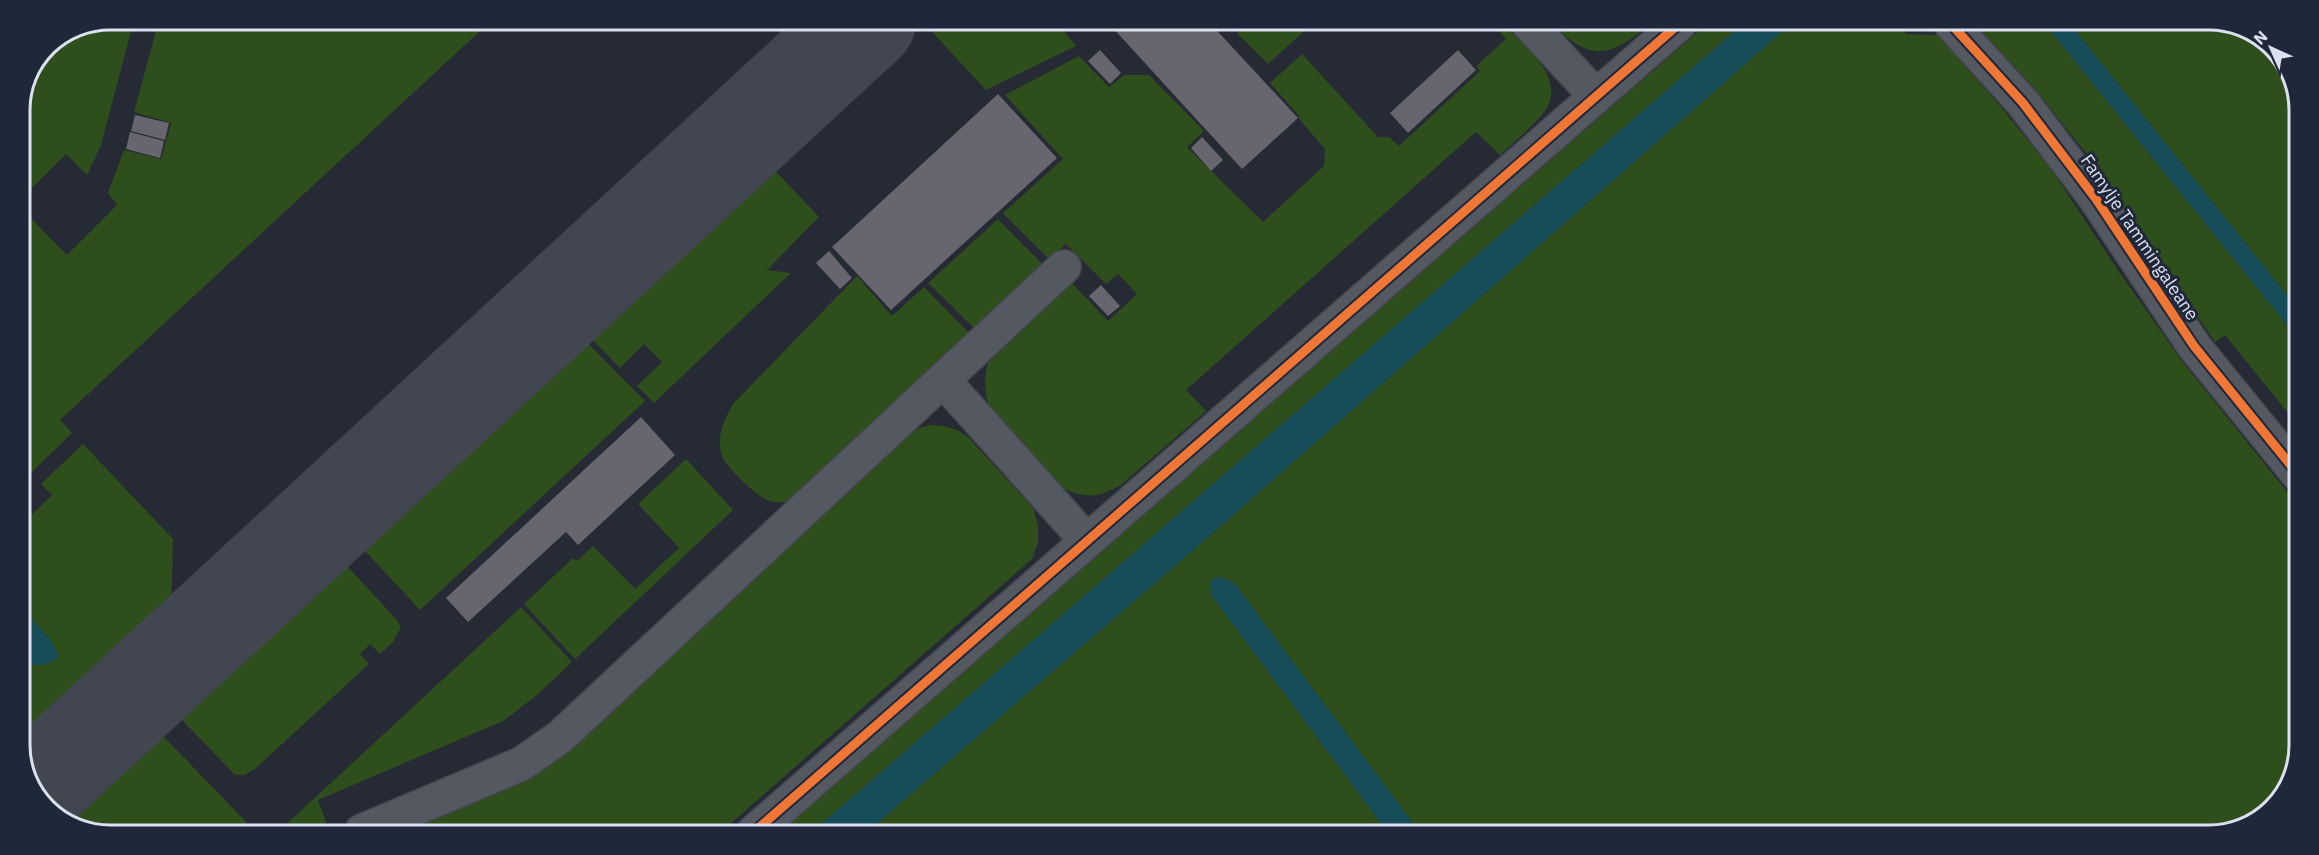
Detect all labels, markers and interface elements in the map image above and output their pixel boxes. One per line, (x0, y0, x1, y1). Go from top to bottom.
north arrow (2241, 18, 2301, 78)
text: N (2249, 26, 2272, 49)
street label: Famylje Tammingaleane (2076, 150, 2204, 325)

